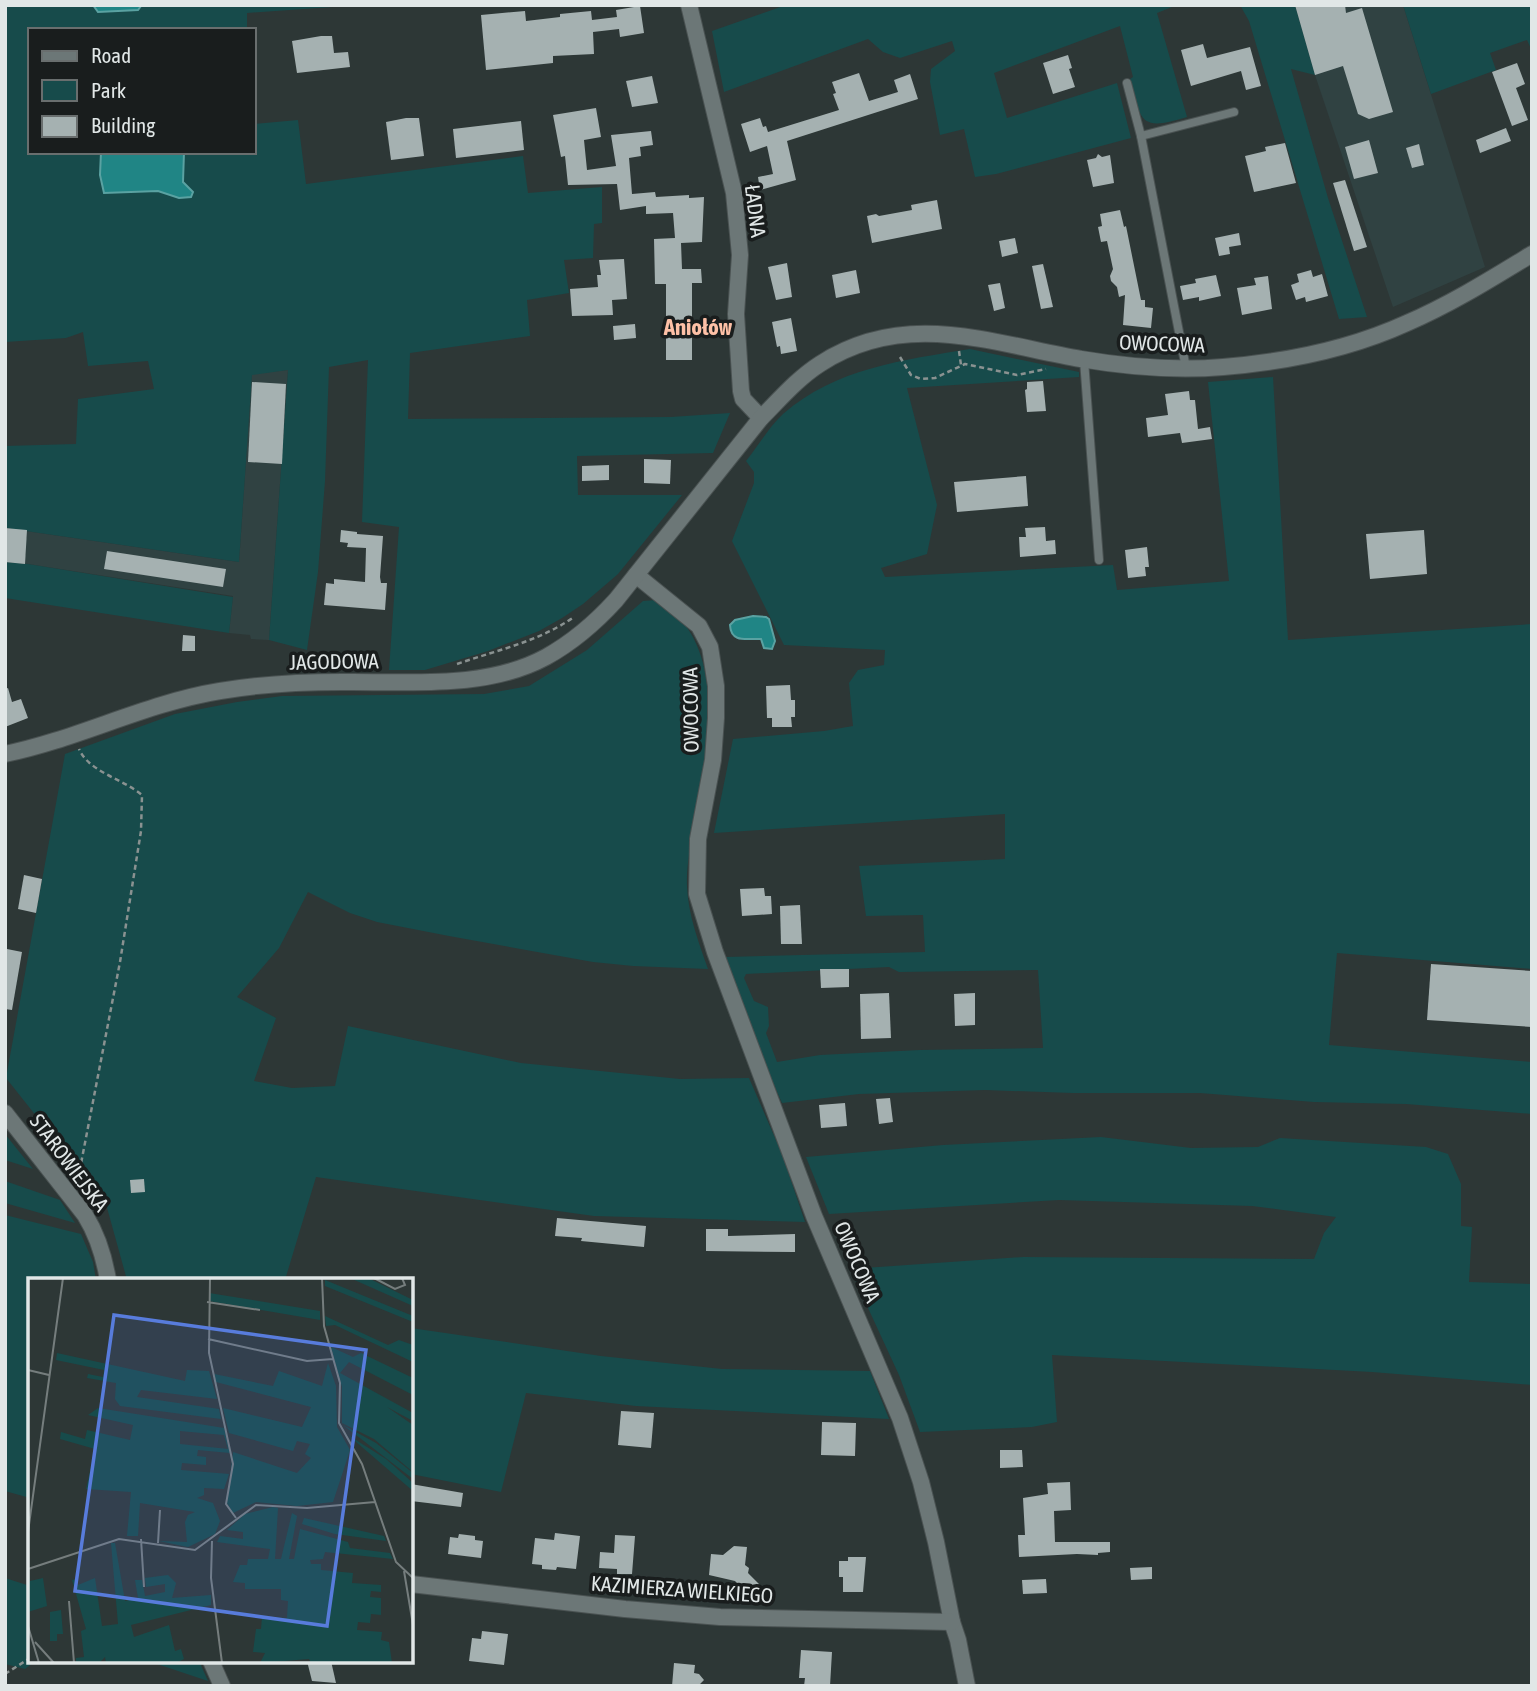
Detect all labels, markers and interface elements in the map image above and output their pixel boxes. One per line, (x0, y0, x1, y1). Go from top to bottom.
legend (28, 28, 256, 154)
text: Road (91, 43, 131, 67)
text: Park (91, 78, 126, 102)
text: Building (91, 113, 155, 137)
street label: ŁADNA (741, 183, 771, 239)
district label: Aniołów (663, 314, 733, 340)
street label: OWOCOWA (1119, 330, 1206, 357)
street label: JAGODOWA (289, 648, 380, 674)
street label: OWOCOWA (677, 666, 703, 753)
street label: STAROWIEJSKA (25, 1109, 115, 1216)
street label: OWOCOWA (830, 1218, 886, 1306)
inset map (28, 1278, 413, 1663)
street label: KAZIMIERZA WIELKIEGO (590, 1571, 774, 1607)

